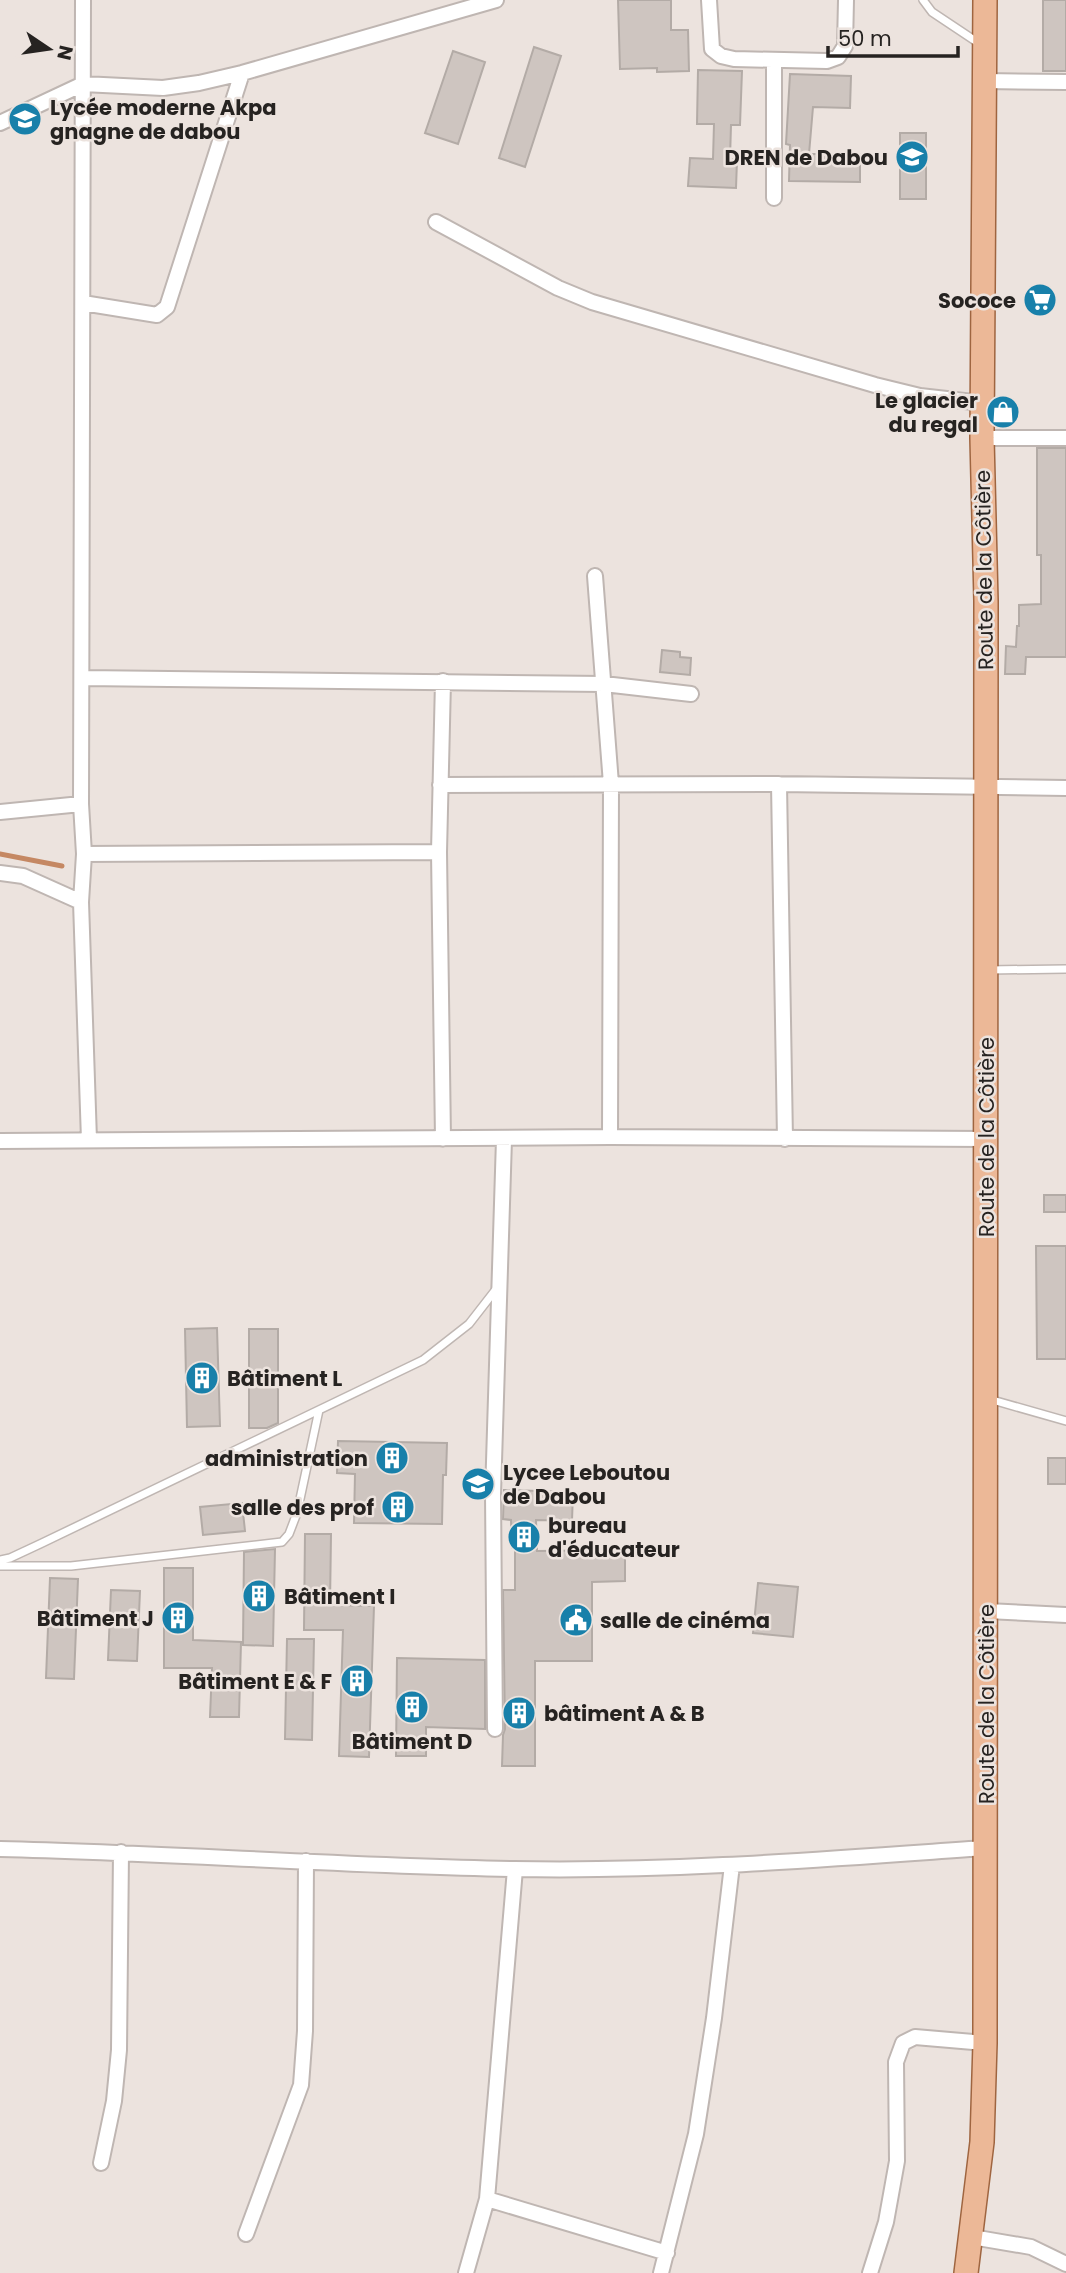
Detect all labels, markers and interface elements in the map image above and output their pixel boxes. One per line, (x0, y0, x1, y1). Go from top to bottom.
north arrow (14, 14, 84, 84)
scale bar (828, 14, 958, 58)
text: 50 m (838, 24, 892, 53)
text: N (50, 43, 80, 63)
place label: Lycée moderne Akpa gnagne de dabou (50, 93, 277, 146)
school or university icon: Lycée moderne Akpa gnagne de dabou (6, 100, 44, 138)
school or university icon: DREN de Dabou (893, 138, 931, 176)
place label: DREN de Dabou (724, 143, 888, 172)
supermarket icon: Sococe (1021, 281, 1059, 319)
place label: Sococe (938, 286, 1016, 315)
place label: Le glacier du regal (875, 386, 978, 439)
shop icon: Le glacier du regal (984, 393, 1022, 431)
street label: Route de la Côtière (968, 470, 1000, 670)
street label: Route de la Côtière (972, 1037, 1001, 1237)
building icon: Bâtiment L (183, 1359, 221, 1397)
place label: Bâtiment L (227, 1364, 342, 1393)
building icon: administration (373, 1439, 411, 1477)
place label: administration (205, 1444, 368, 1473)
place label: Lycee Leboutou de Dabou (503, 1458, 670, 1511)
school or university icon: Lycee Leboutou de Dabou (459, 1465, 497, 1503)
building icon: salle des prof (379, 1488, 417, 1526)
place label: salle des prof (231, 1493, 374, 1522)
place label: bureau d'éducateur (548, 1511, 680, 1564)
building icon: bureau d'éducateur (505, 1518, 543, 1556)
building icon: Bâtiment I (240, 1577, 278, 1615)
place label: Bâtiment I (284, 1582, 395, 1611)
building icon: Bâtiment J (159, 1599, 197, 1637)
public building icon: salle de cinéma (557, 1601, 595, 1639)
place label: Bâtiment J (37, 1604, 154, 1633)
street label: Route de la Côtière (972, 1604, 1001, 1804)
place label: salle de cinéma (600, 1606, 770, 1635)
building icon: Bâtiment E & F (338, 1662, 376, 1700)
place label: Bâtiment E & F (178, 1667, 332, 1696)
building icon: Bâtiment D (393, 1688, 431, 1726)
building icon: bâtiment A & B (500, 1694, 538, 1732)
place label: bâtiment A & B (544, 1699, 705, 1728)
place label: Bâtiment D (352, 1727, 472, 1756)

